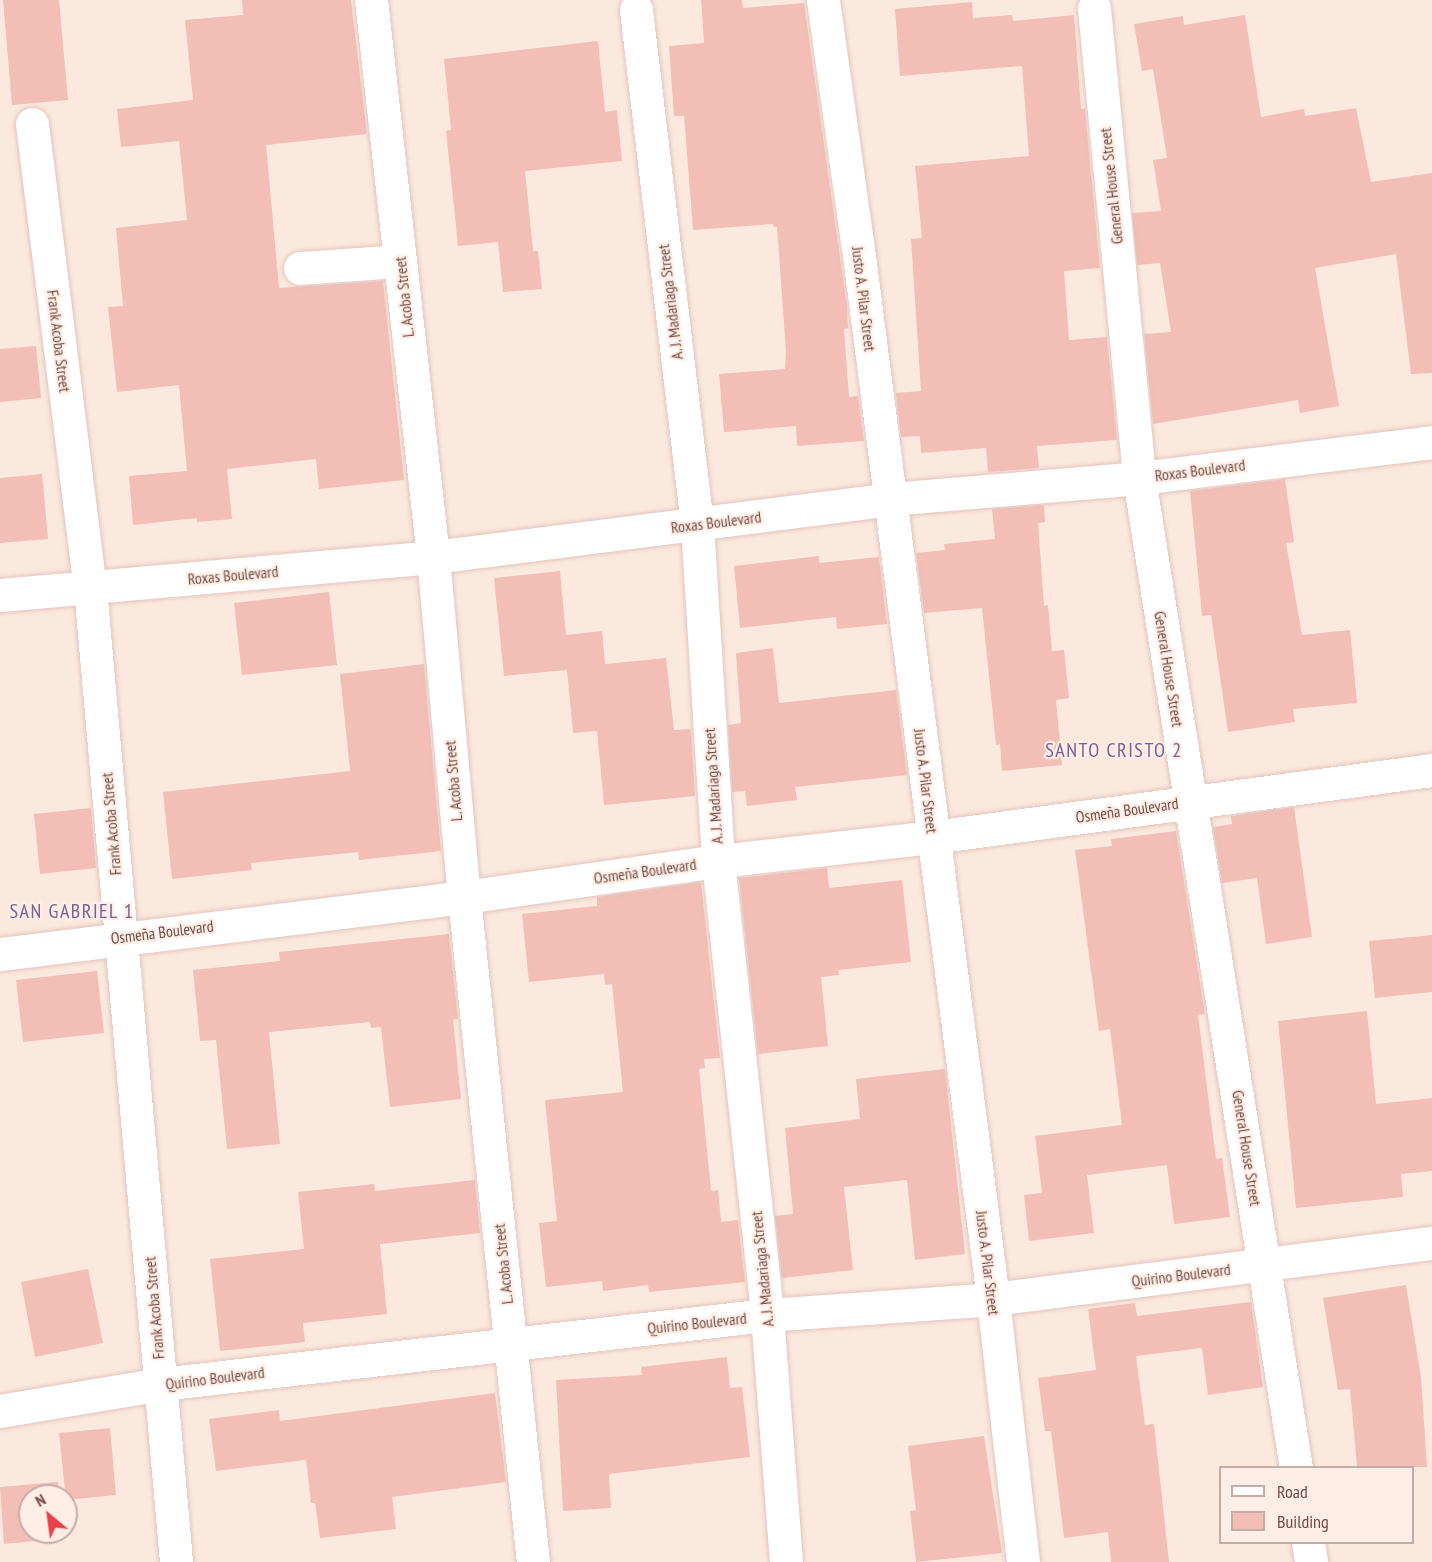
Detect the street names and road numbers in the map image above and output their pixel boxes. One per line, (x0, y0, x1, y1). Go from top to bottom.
street label: General House Street (1095, 127, 1127, 245)
street label: A. J. Madariaga Street (653, 242, 687, 362)
street label: Justo A. Pilar Street (848, 245, 880, 353)
street label: L. Acoba Street (390, 255, 418, 339)
street label: Frank Acoba Street (43, 288, 75, 394)
street label: Roxas Boulevard (1154, 455, 1246, 485)
street label: Roxas Boulevard (670, 507, 762, 537)
street label: Roxas Boulevard (187, 561, 279, 589)
street label: General House Street (1150, 610, 1188, 728)
street label: A. J. Madariaga Street (699, 726, 727, 846)
street label: Justo A. Pilar Street (910, 727, 942, 835)
street label: L. Acoba Street (440, 739, 466, 823)
street label: Frank Acoba Street (97, 772, 125, 876)
street label: Osmeña Boulevard (1074, 793, 1180, 827)
street label: Osmeña Boulevard (592, 854, 698, 888)
street label: Osmeña Boulevard (110, 916, 214, 948)
street label: General House Street (1228, 1089, 1266, 1207)
street label: A. J. Madariaga Street (746, 1209, 778, 1329)
street label: Justo A. Pilar Street (972, 1209, 1004, 1317)
street label: L. Acoba Street (489, 1222, 517, 1306)
street label: Frank Acoba Street (140, 1256, 168, 1360)
street label: Quirino Boulevard (1130, 1259, 1232, 1291)
street label: Quirino Boulevard (646, 1308, 748, 1338)
street label: Quirino Boulevard (164, 1362, 266, 1394)

